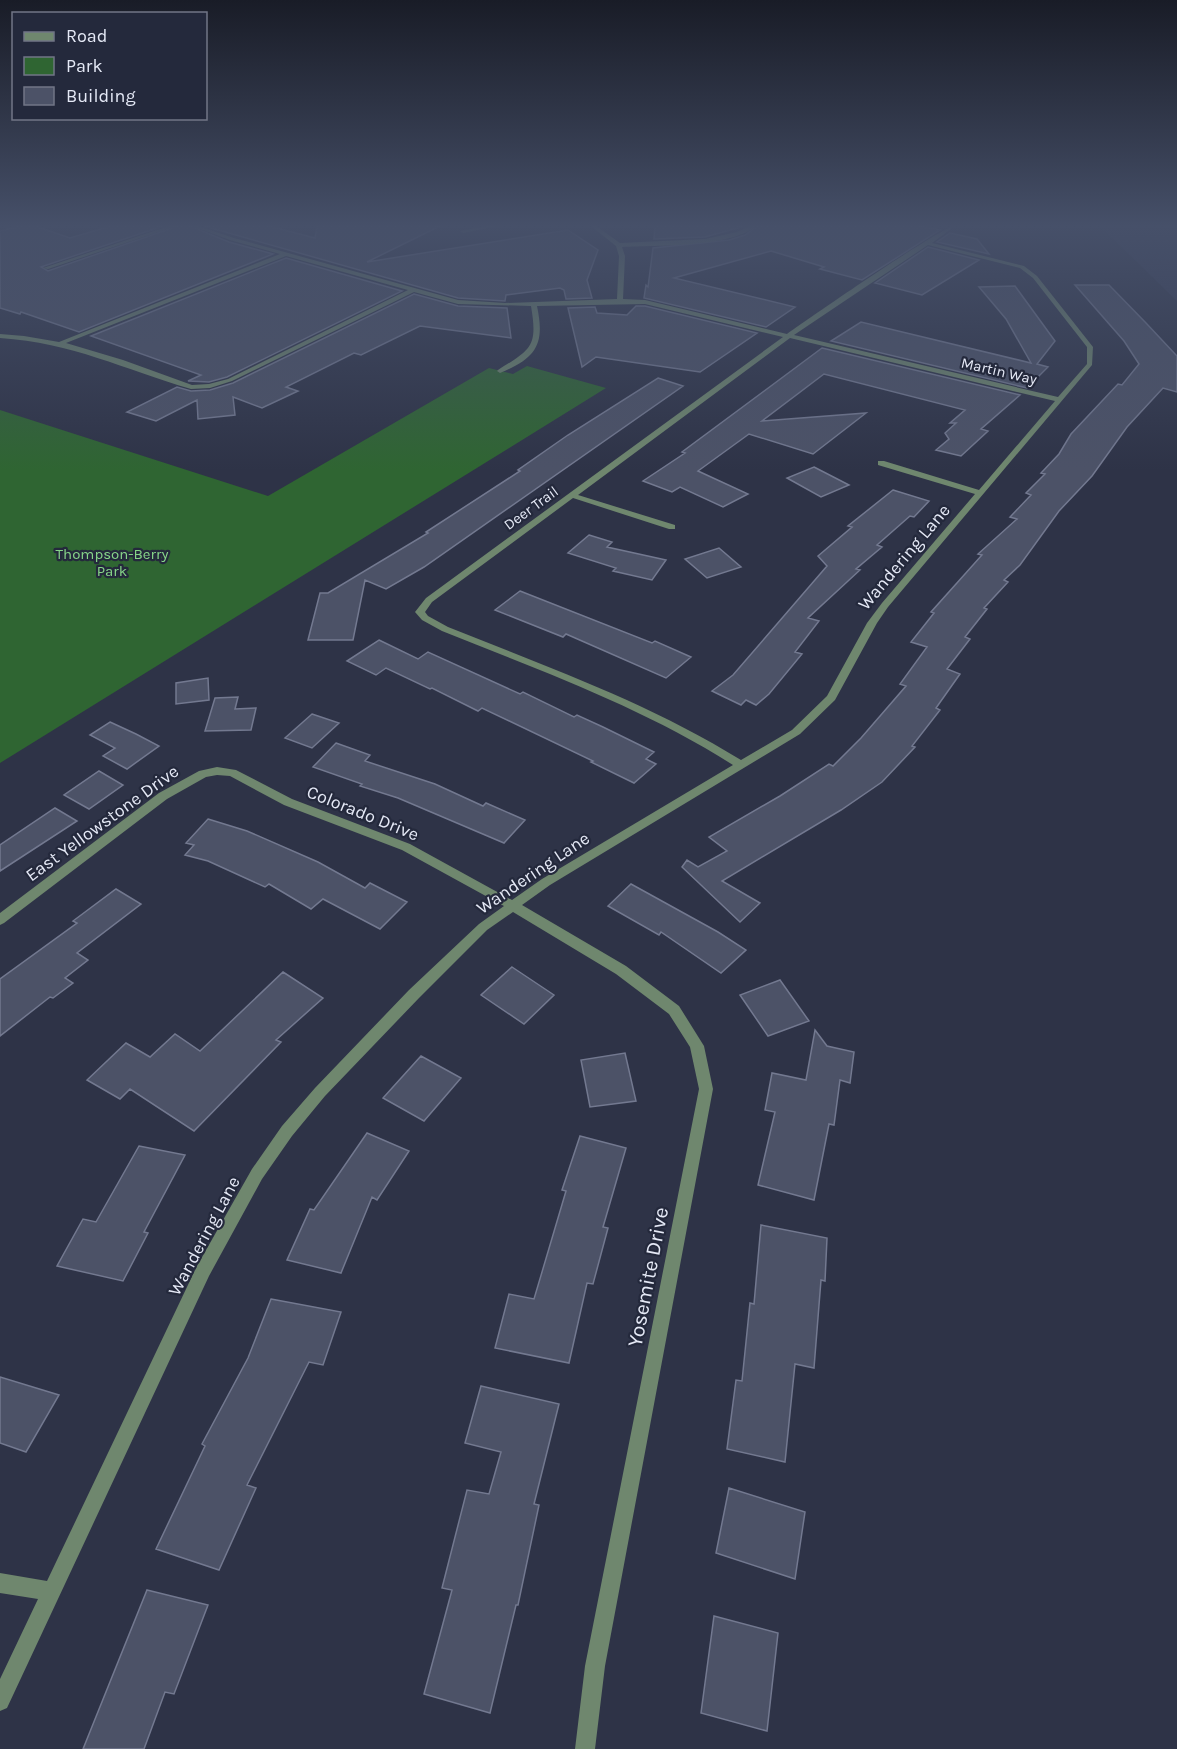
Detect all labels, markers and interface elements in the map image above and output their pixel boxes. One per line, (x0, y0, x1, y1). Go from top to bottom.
legend (12, 12, 207, 120)
text: Road (66, 25, 107, 47)
text: Park (66, 55, 103, 77)
text: Building (66, 85, 136, 107)
street label: Martin Way (959, 354, 1039, 388)
street label: Deer Trail (500, 482, 562, 534)
street label: Wandering Lane (853, 499, 955, 615)
park label: Thompson-Berry Park (56, 545, 168, 580)
street label: East Yellowstone Drive (21, 760, 183, 886)
street label: Colorado Drive (304, 781, 422, 845)
street label: Wandering Lane (472, 827, 594, 919)
street label: Wandering Lane (163, 1173, 245, 1299)
street label: Yosemite Drive (623, 1205, 673, 1349)

